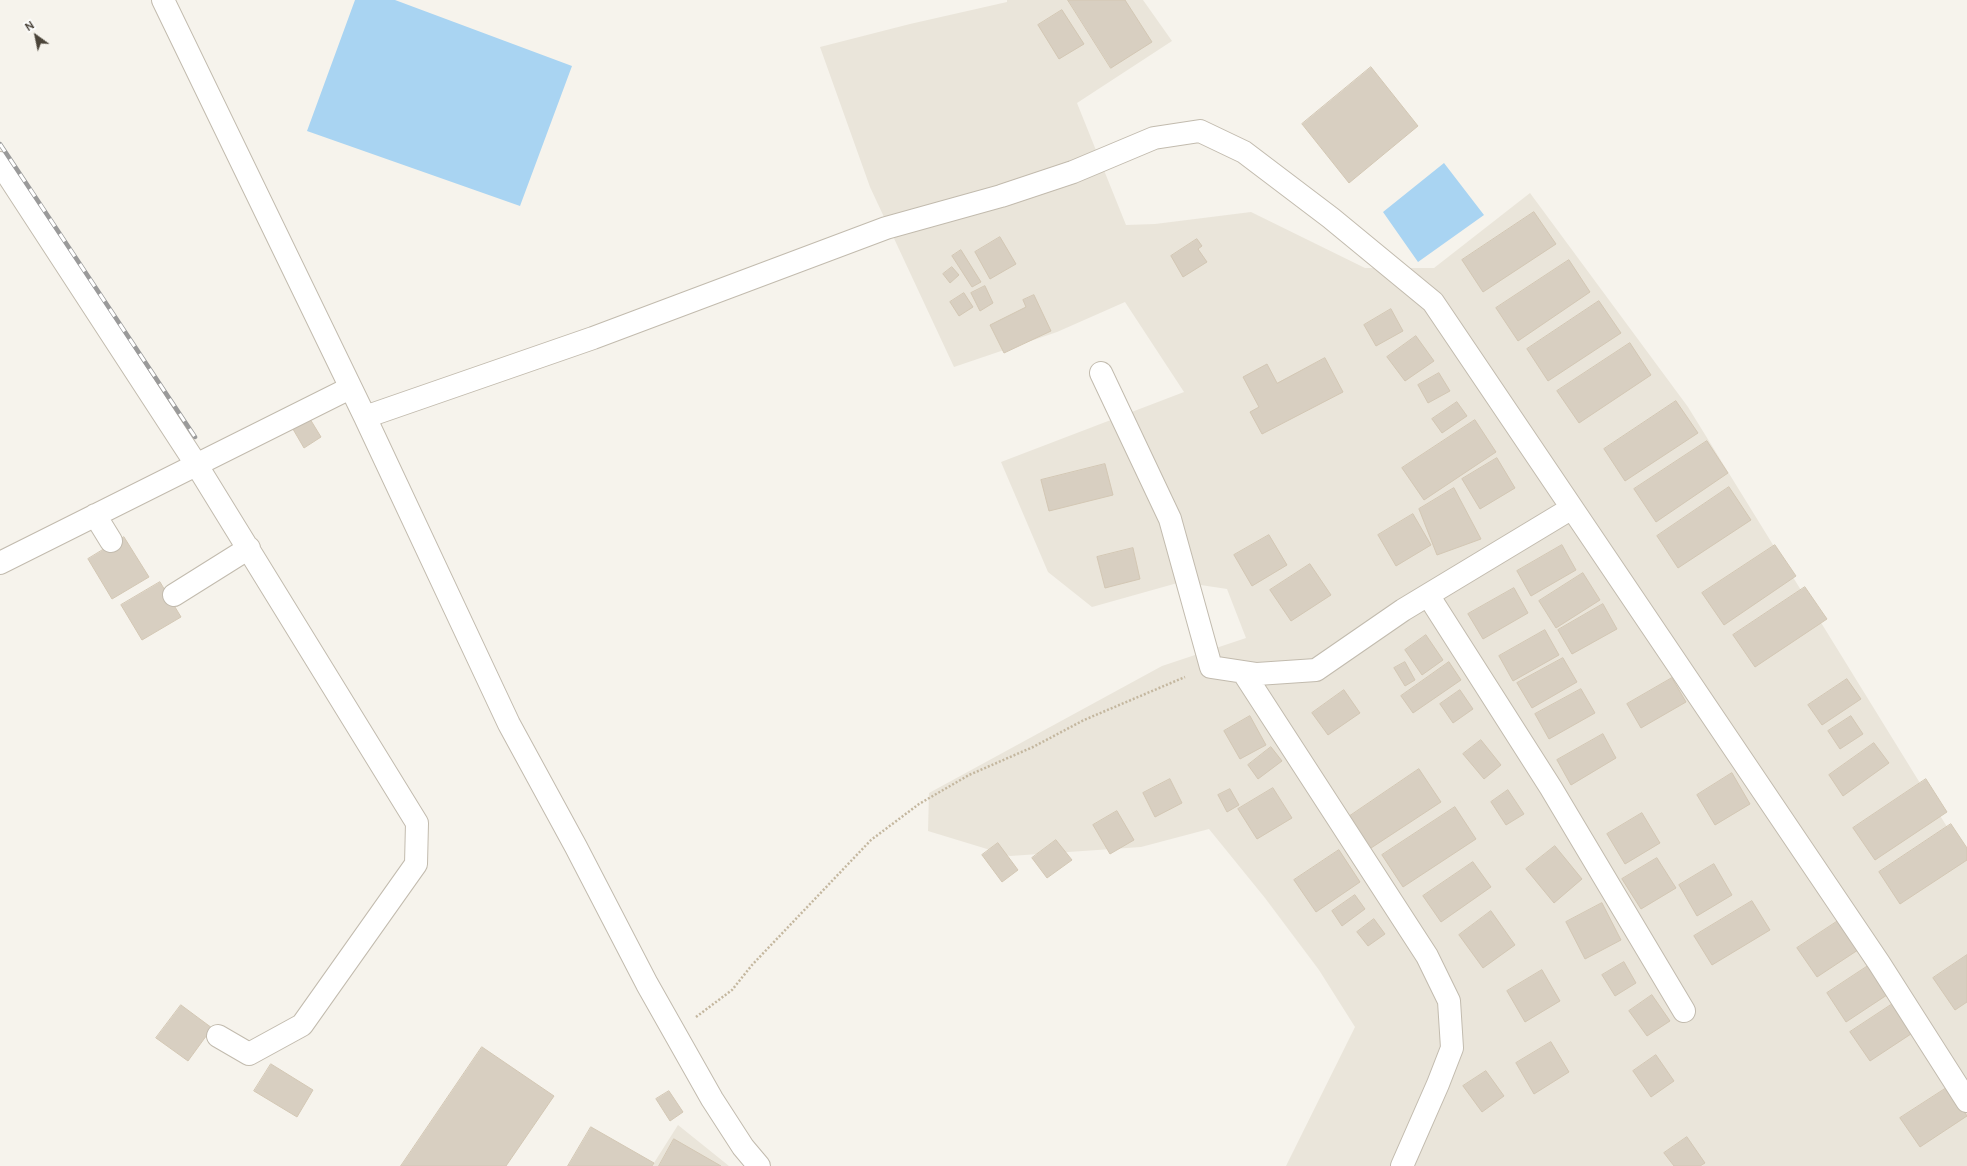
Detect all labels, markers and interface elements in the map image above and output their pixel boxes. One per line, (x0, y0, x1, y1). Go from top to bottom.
north arrow (16, 16, 56, 56)
text: N (22, 18, 37, 34)

